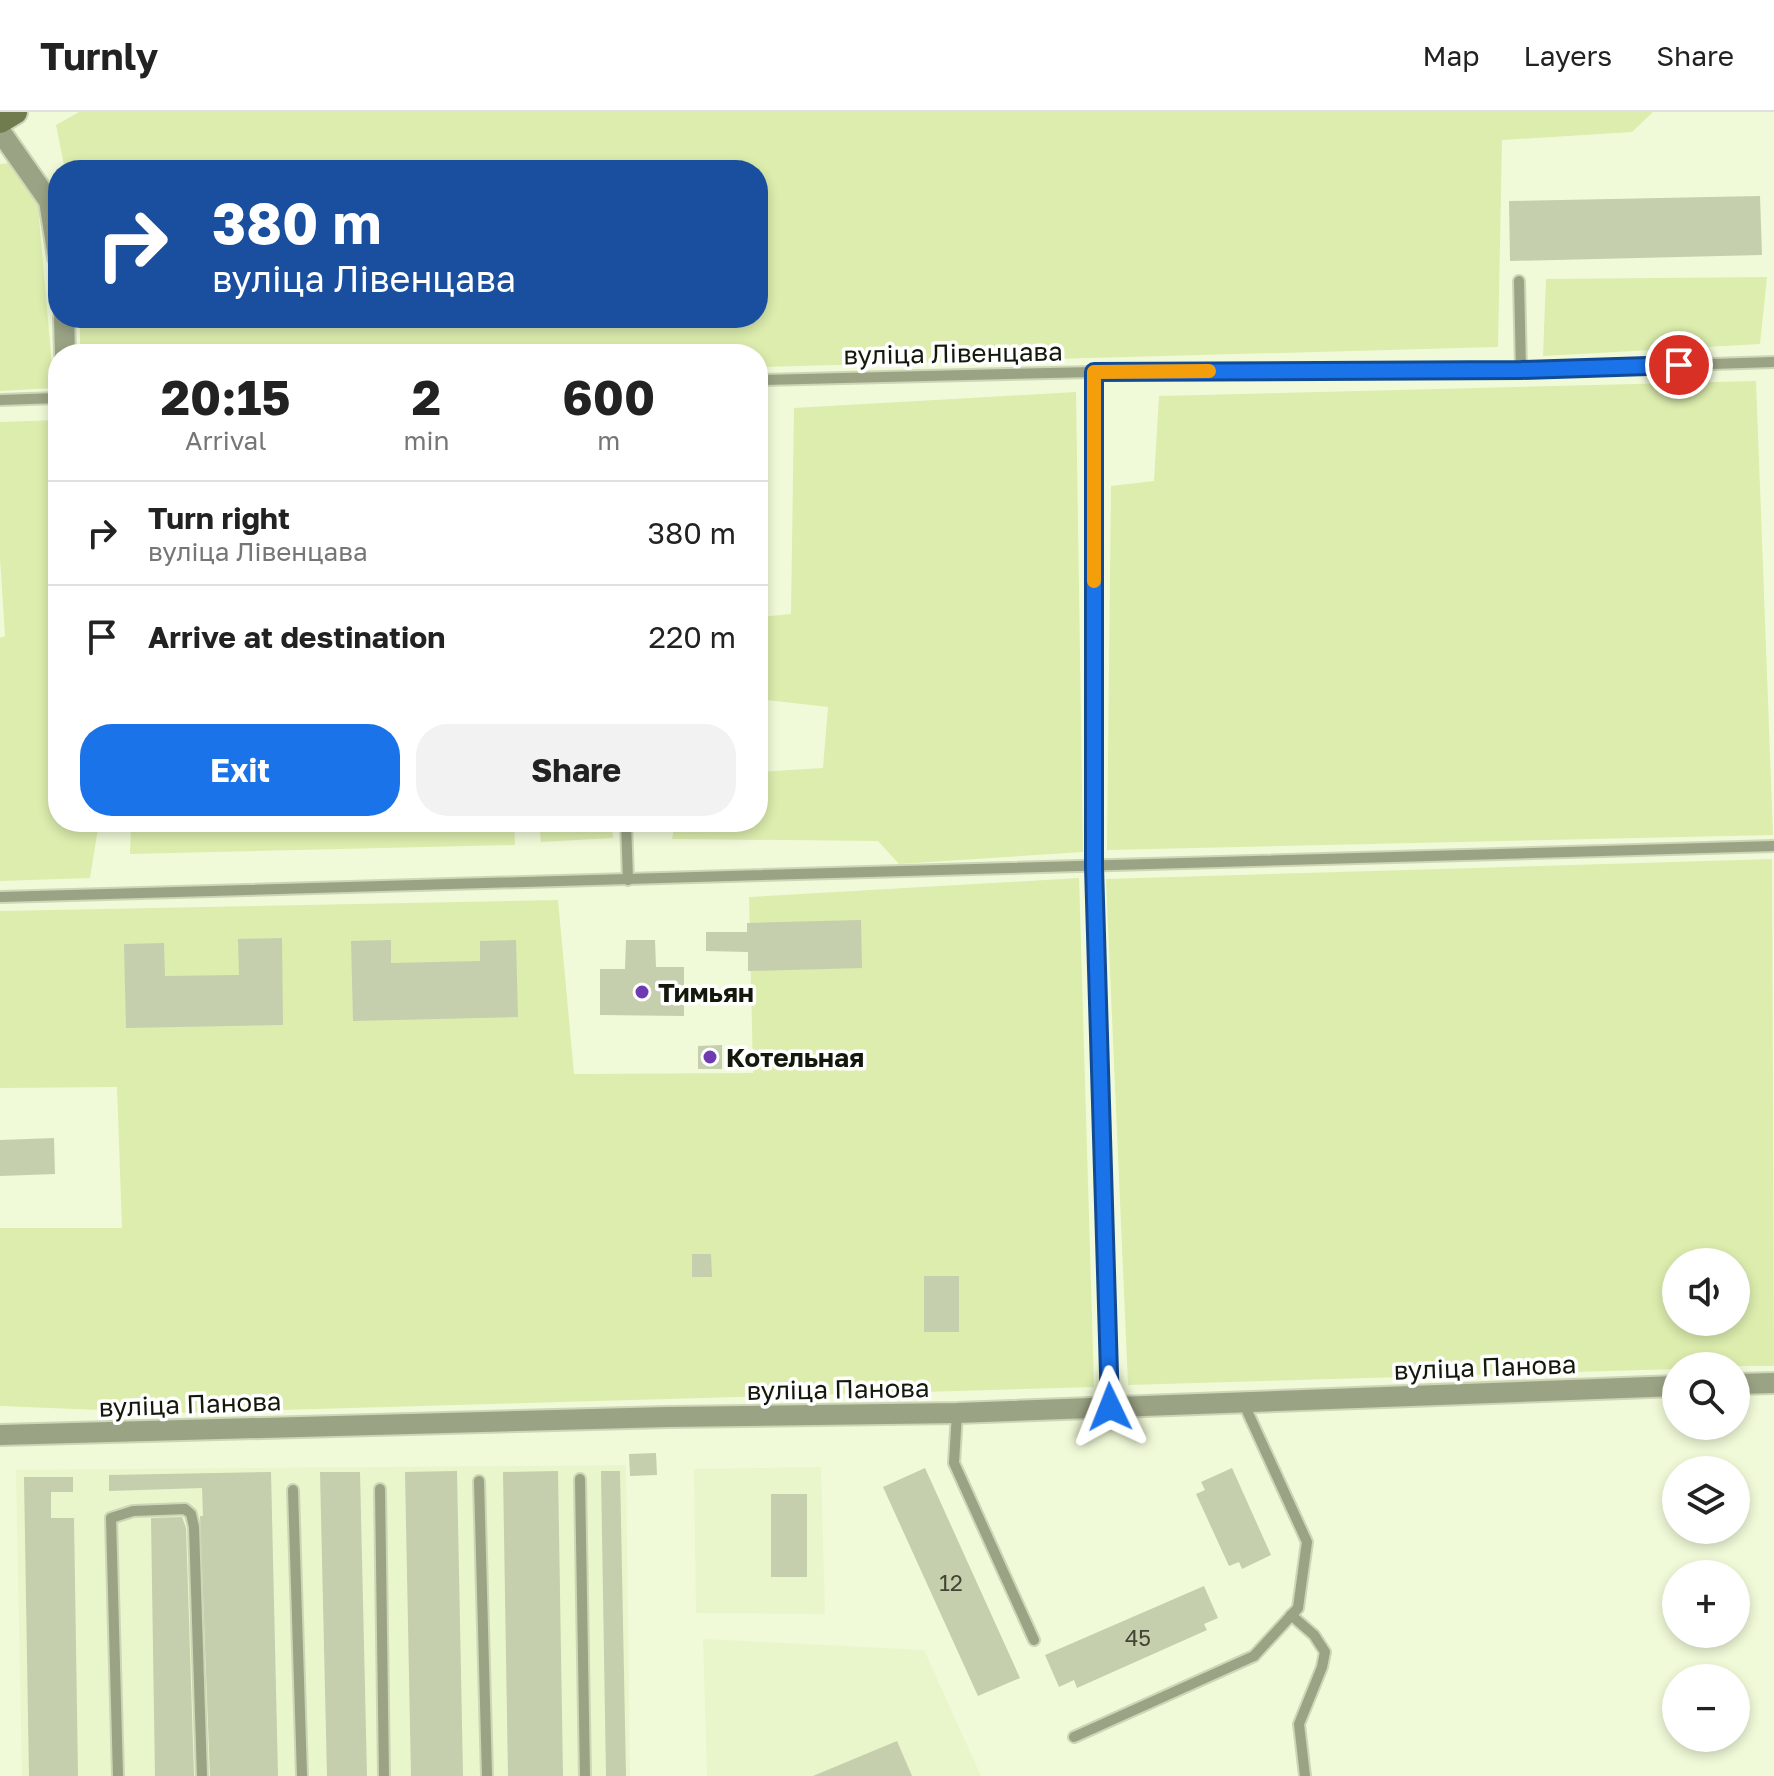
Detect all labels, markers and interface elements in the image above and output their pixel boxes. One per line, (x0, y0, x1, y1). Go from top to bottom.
text: Turnly (40, 33, 158, 78)
text: Map (1422, 39, 1480, 72)
text: Layers (1524, 39, 1612, 72)
text: Share (1656, 39, 1734, 72)
text: 380 m (212, 189, 381, 256)
icon: right (80, 192, 184, 296)
text: вуліца Лівенцава (212, 257, 516, 300)
pin (1645, 331, 1713, 399)
street label: вуліца Лівенцава (843, 336, 1063, 370)
icon: arrive (1657, 343, 1701, 387)
text: 20:15 (161, 368, 291, 426)
text: 2 (412, 368, 441, 426)
text: 600 (562, 368, 655, 426)
text: Arrival (185, 425, 266, 456)
text: min (403, 425, 449, 456)
text: m (597, 425, 620, 456)
text: Turn right (148, 500, 290, 536)
icon: right (80, 511, 124, 555)
text: 380 m (648, 515, 736, 551)
text: вуліца Лівенцава (148, 536, 368, 567)
icon: arrive (80, 615, 124, 659)
text: Arrive at destination (148, 619, 445, 655)
text: 220 m (649, 619, 736, 655)
button: Exit (80, 724, 400, 816)
button: Share (416, 724, 736, 816)
place label: Тимьян (658, 977, 754, 1008)
marker: Тимьян (633, 983, 651, 1001)
place label: Котельная (726, 1042, 864, 1073)
marker: Котельная (701, 1048, 719, 1066)
map controls (1662, 1248, 1750, 1752)
button: sound (1662, 1248, 1750, 1336)
street label: вуліца Панова (1393, 1348, 1577, 1386)
button: search (1662, 1352, 1750, 1440)
position arrow (1068, 1365, 1152, 1449)
street label: вуліца Панова (746, 1372, 930, 1406)
street label: вуліца Панова (98, 1385, 282, 1423)
button: layers (1662, 1456, 1750, 1544)
button: + (1662, 1560, 1750, 1648)
house number: 12 (939, 1569, 963, 1596)
house number: 45 (1125, 1624, 1151, 1651)
button: − (1662, 1664, 1750, 1752)

